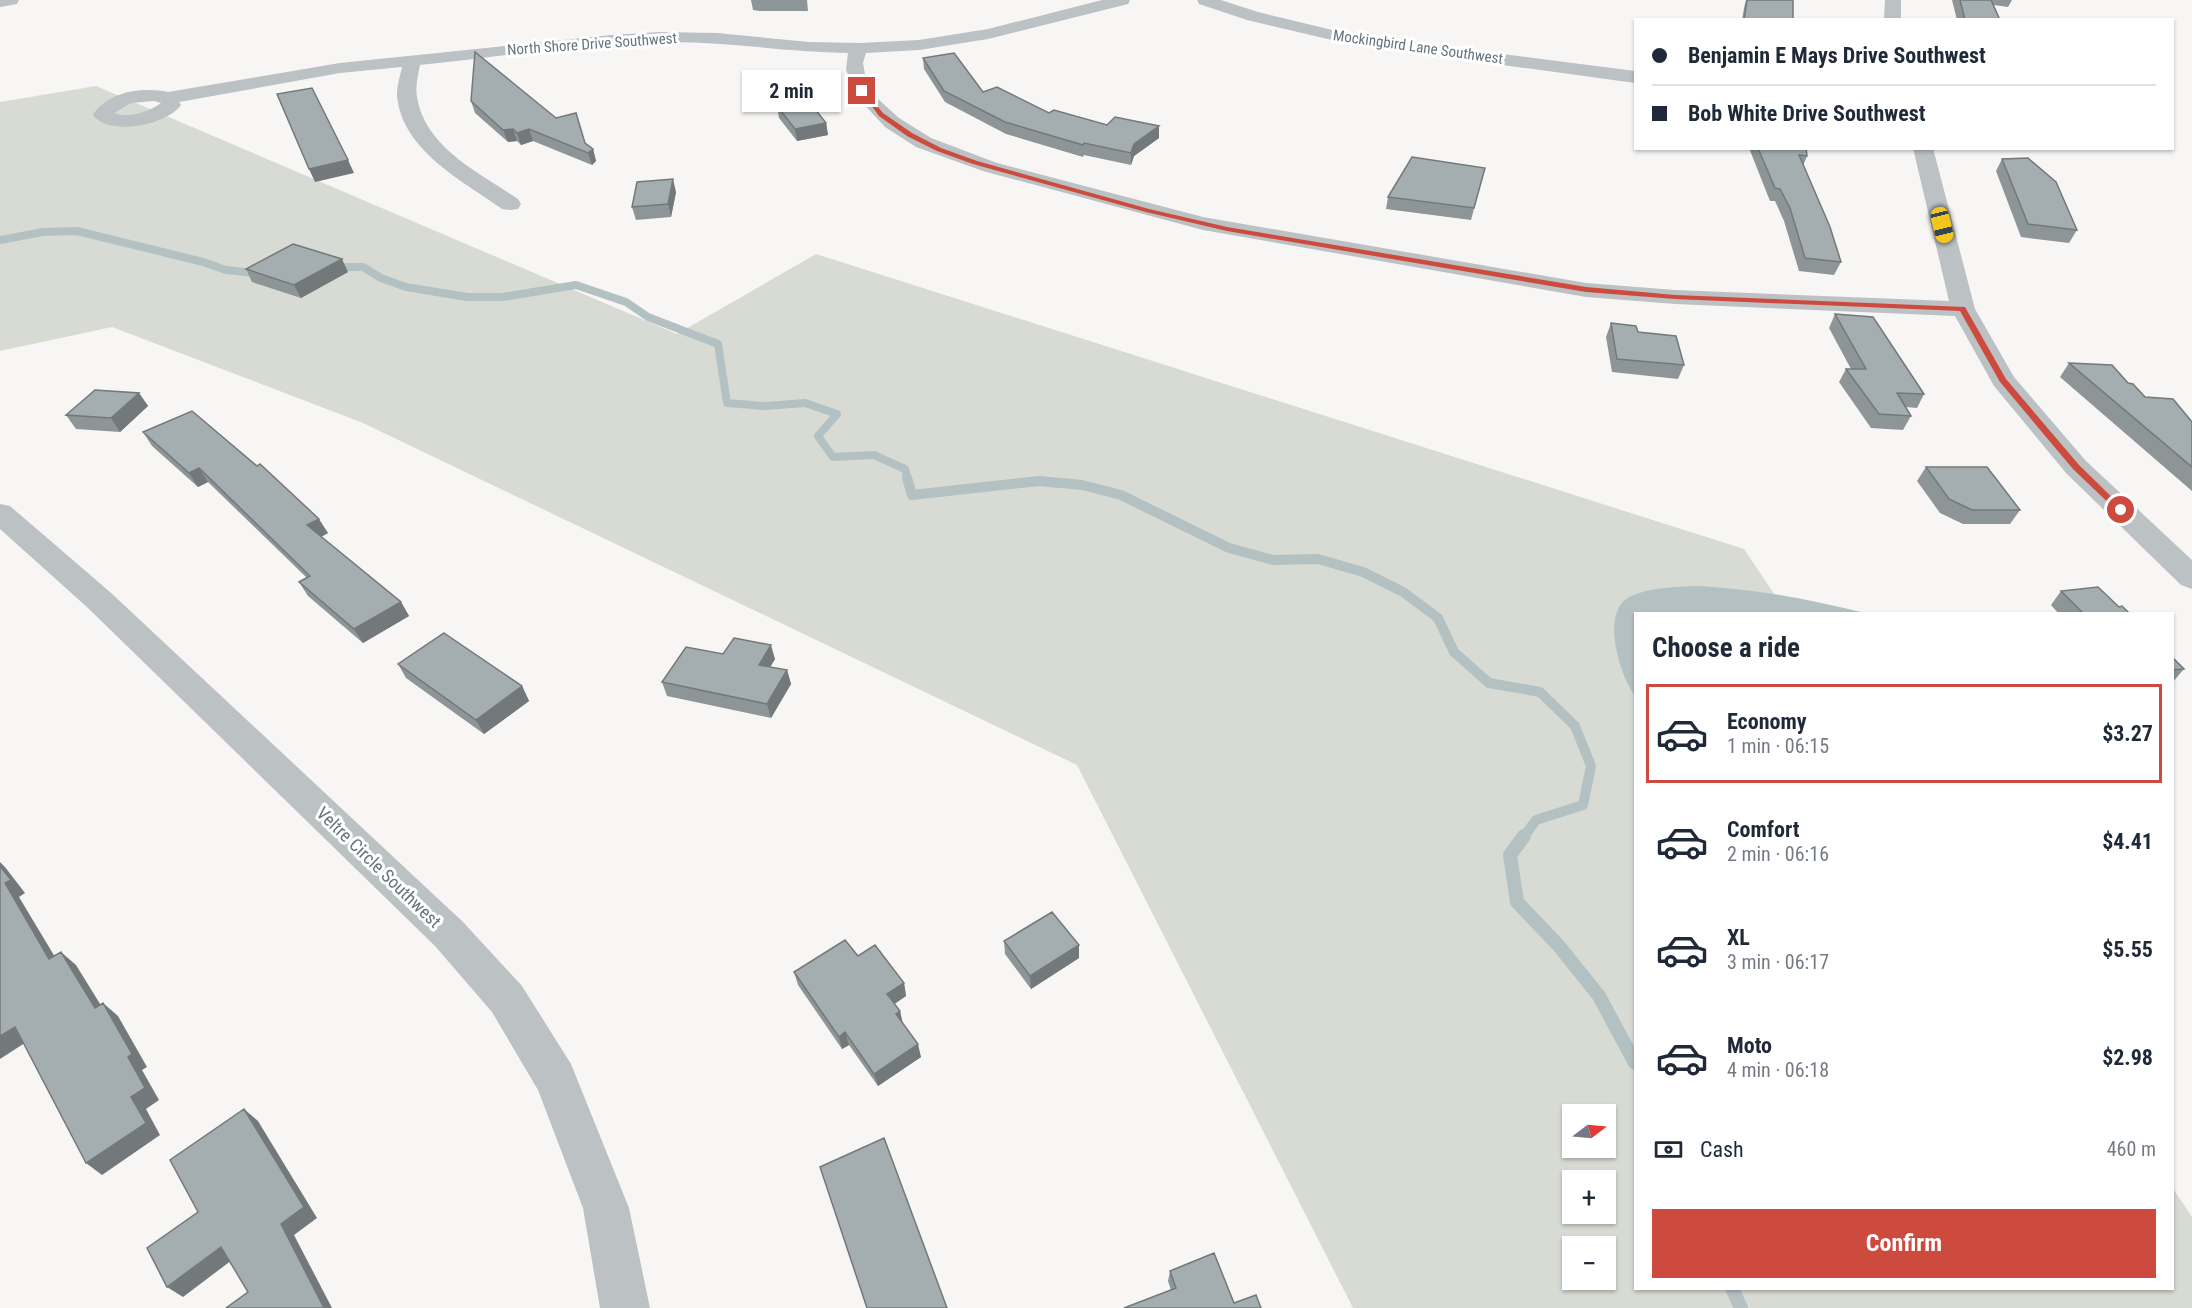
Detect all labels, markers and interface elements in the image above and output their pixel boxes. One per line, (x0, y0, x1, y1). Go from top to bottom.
street label: Mockingbird Lane Southwest (1332, 26, 1504, 68)
street label: North Shore Drive Southwest (507, 29, 677, 59)
text: Benjamin E Mays Drive Southwest (1688, 43, 1986, 68)
callout: 2 min (742, 70, 841, 112)
route end (848, 77, 875, 104)
text: 2 min (769, 79, 814, 103)
text: Bob White Drive Southwest (1688, 101, 1925, 126)
car (1929, 205, 1955, 245)
route start (2107, 496, 2134, 523)
text: Choose a ride (1652, 632, 1800, 664)
icon: car (1655, 707, 1709, 761)
text: Economy (1727, 709, 1807, 734)
text: $3.27 (2102, 721, 2153, 746)
text: 1 min · 06:15 (1727, 734, 1829, 758)
street label: Veltre Circle Southwest (312, 802, 446, 932)
icon: car (1655, 815, 1709, 869)
text: Comfort (1727, 817, 1800, 842)
text: $4.41 (2102, 829, 2153, 854)
text: 2 min · 06:16 (1727, 842, 1829, 866)
icon: car (1655, 923, 1709, 977)
text: XL (1727, 925, 1750, 950)
text: $5.55 (2102, 937, 2153, 962)
text: 3 min · 06:17 (1727, 950, 1829, 974)
icon: car (1655, 1031, 1709, 1085)
text: Moto (1727, 1033, 1772, 1058)
text: $2.98 (2102, 1045, 2153, 1070)
text: 4 min · 06:18 (1727, 1058, 1829, 1082)
north arrow (1562, 1104, 1616, 1158)
map controls (1562, 1104, 1616, 1290)
icon: cash (1652, 1133, 1685, 1166)
text: Cash (1700, 1137, 1744, 1162)
text: 460 m (2107, 1137, 2156, 1161)
button: + (1562, 1170, 1616, 1224)
button: Confirm (1652, 1209, 2156, 1278)
button: − (1562, 1236, 1616, 1290)

